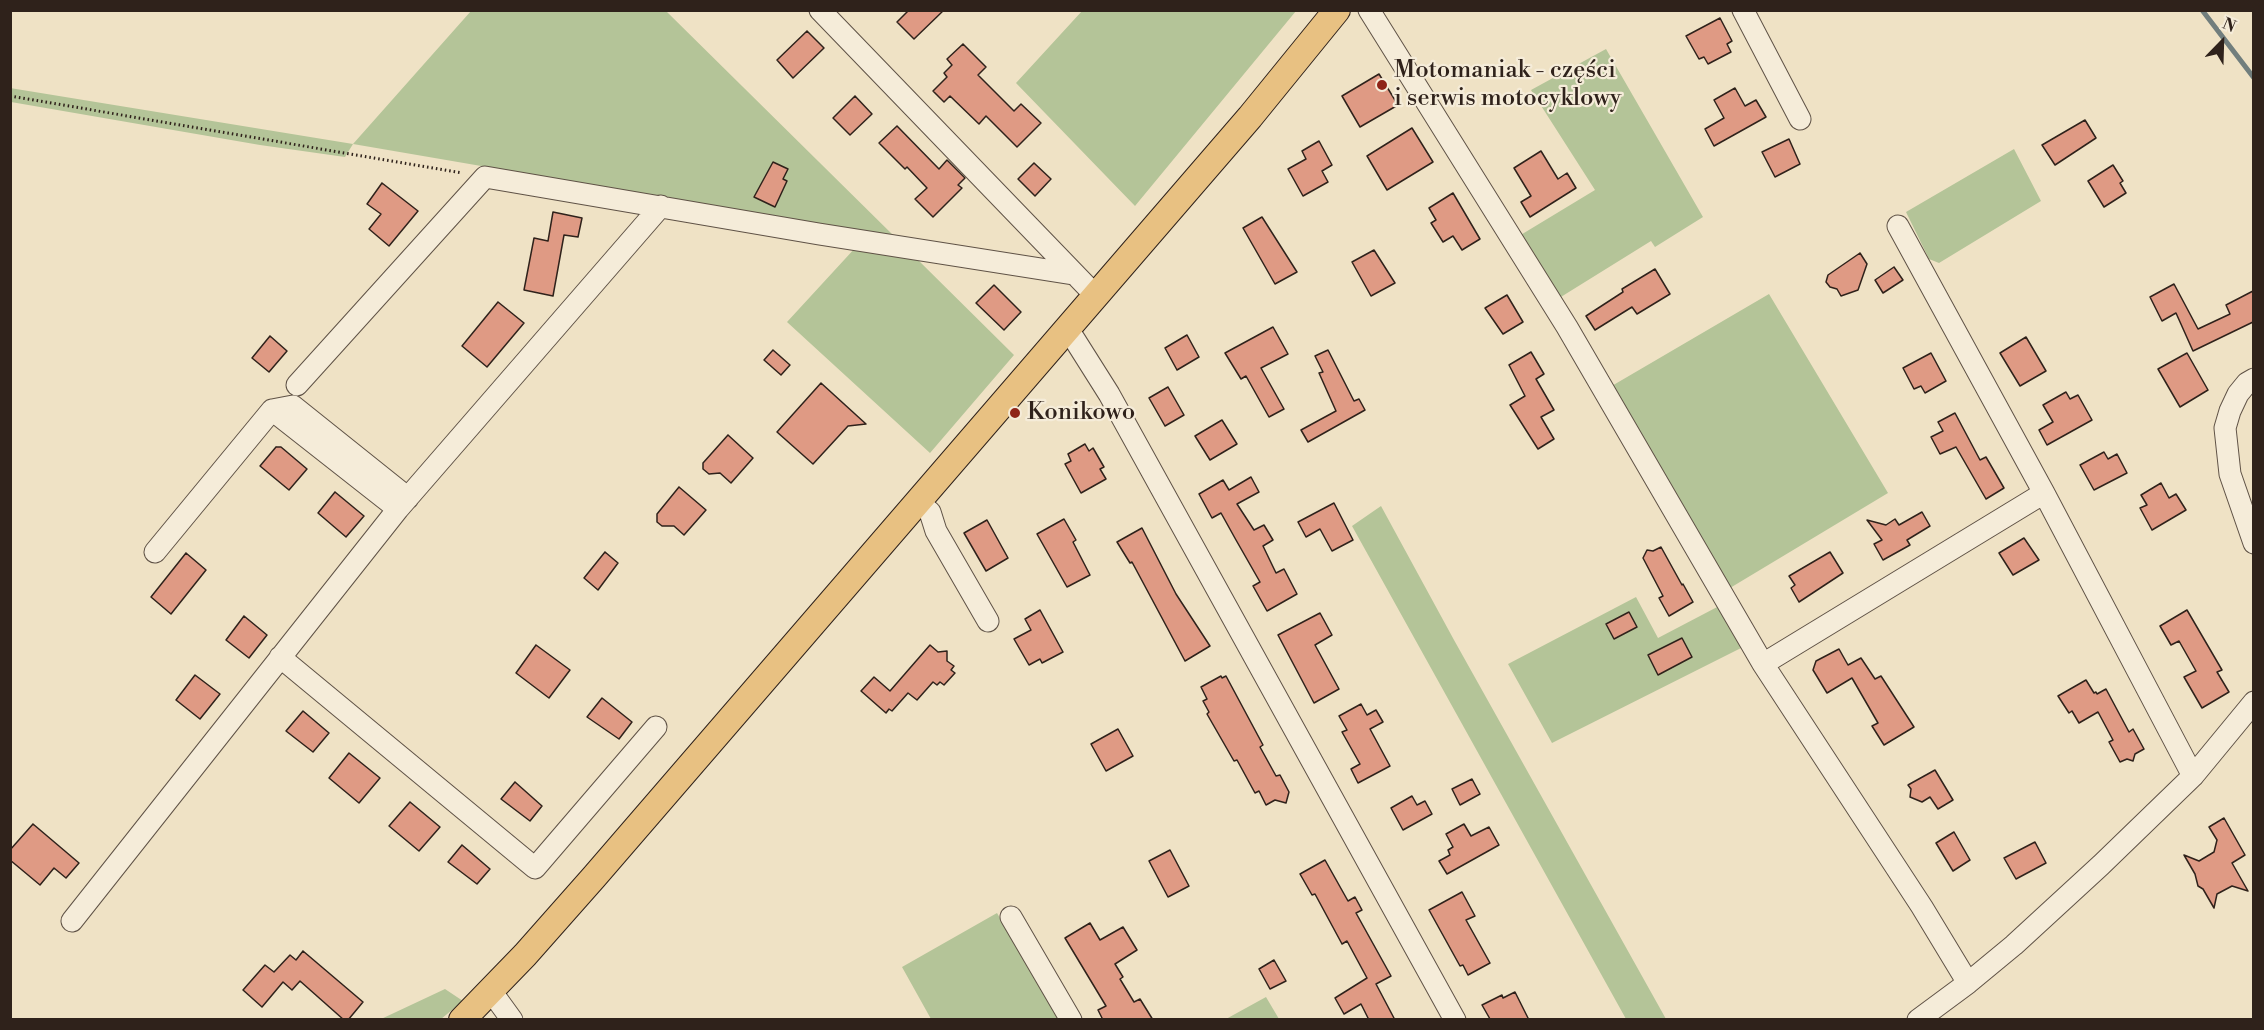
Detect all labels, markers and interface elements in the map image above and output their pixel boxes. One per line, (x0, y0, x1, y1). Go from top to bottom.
north arrow (2192, 12, 2252, 72)
text: N (2219, 14, 2239, 37)
place label: Motomaniak - części i serwis motocyklowy (1394, 57, 1621, 113)
marker: Motomaniak - części i serwis motocyklowy (1375, 78, 1389, 92)
place label: Konikowo (1027, 399, 1135, 427)
marker: Konikowo (1008, 406, 1022, 420)

